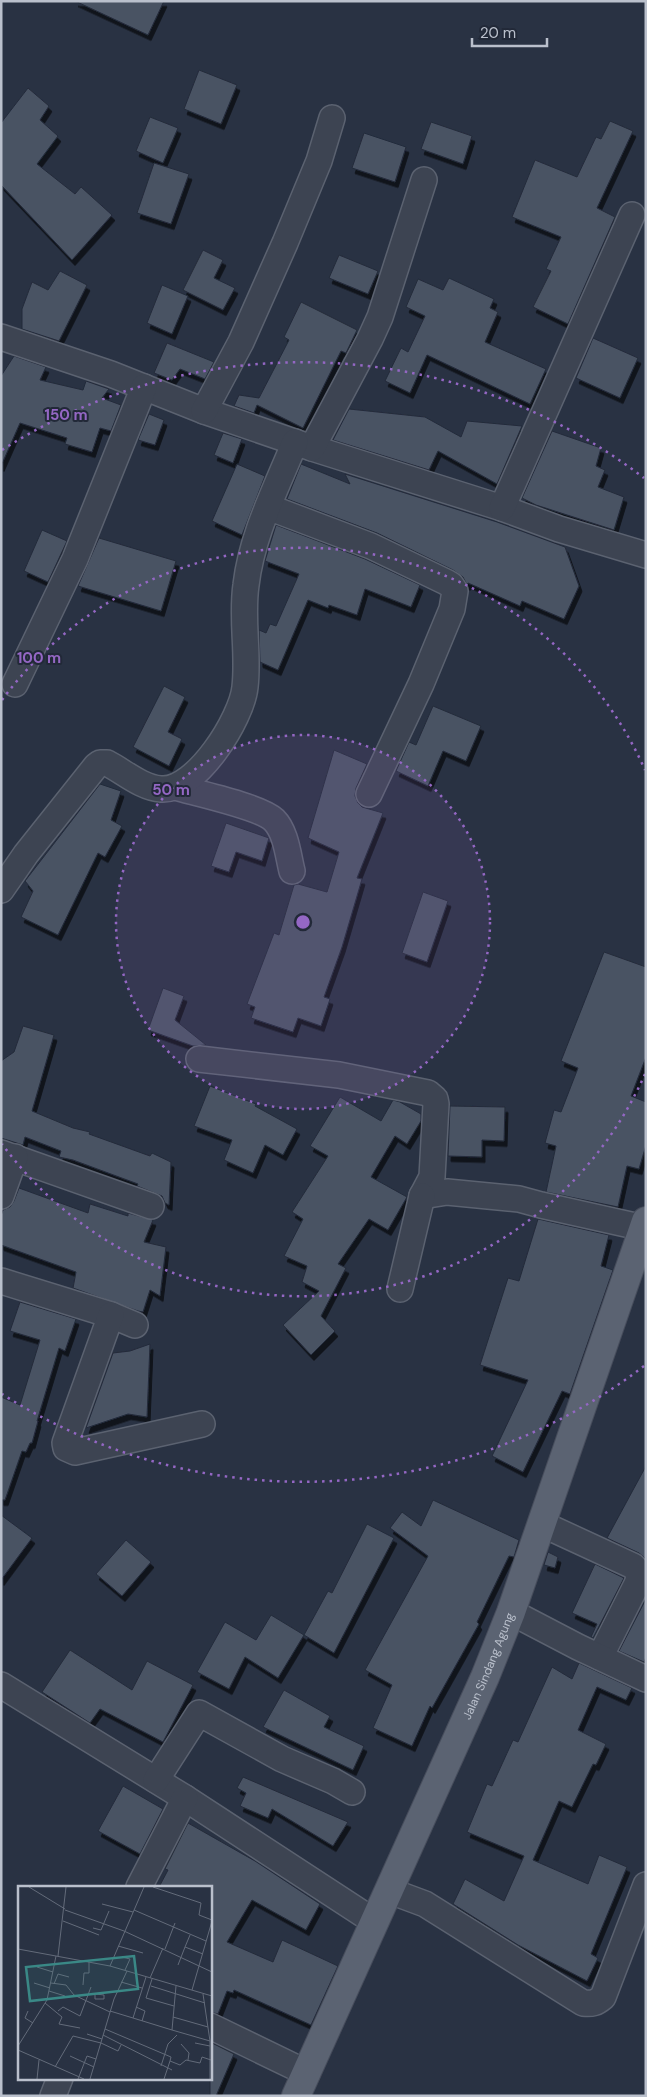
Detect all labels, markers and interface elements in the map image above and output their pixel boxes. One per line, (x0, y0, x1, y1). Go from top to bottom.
scale bar (472, 15, 547, 47)
text: 20 m (480, 23, 516, 43)
text: 150 m (45, 405, 88, 425)
text: 100 m (17, 648, 61, 668)
text: 50 m (152, 780, 190, 800)
centre of rings (294, 913, 312, 931)
street label: Jalan Sindang Agung (459, 1610, 518, 1722)
inset map (18, 1886, 211, 2080)

